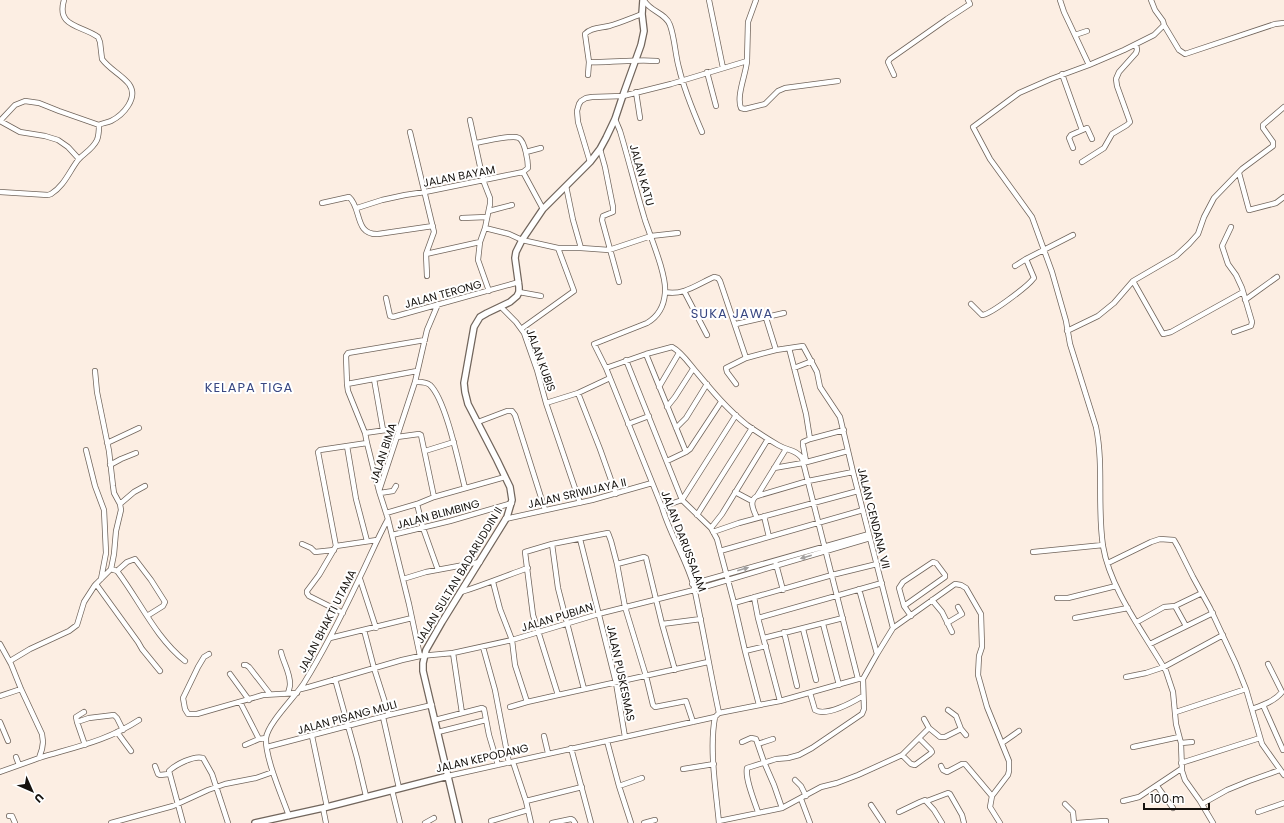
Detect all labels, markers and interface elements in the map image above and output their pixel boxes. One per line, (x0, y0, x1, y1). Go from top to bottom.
street label: JALAN KATU (626, 142, 658, 208)
street label: JALAN BAYAM (421, 161, 497, 191)
street label: JALAN TERONG (403, 276, 484, 312)
district label: SUKA JAWA (691, 304, 773, 323)
street label: JALAN KUBIS (522, 326, 560, 394)
district label: KELAPA TIGA (205, 378, 293, 397)
street label: JALAN BIMA (366, 420, 400, 485)
street label: JALAN CENDANA VII (854, 466, 894, 570)
street label: JALAN SRIWIJAYA II (526, 474, 628, 512)
street label: JALAN DARUSSALAM (657, 488, 711, 594)
street label: JALAN BLIMBING (395, 495, 482, 533)
street label: JALAN SULTAN BADARUDDIN II (412, 504, 506, 646)
one-way arrow (799, 554, 811, 560)
street label: JALAN BHAKTI UTAMA (294, 566, 360, 675)
one-way arrow (738, 566, 750, 572)
street label: JALAN PUBIAN (519, 598, 595, 636)
street label: JALAN PUSKESMAS (603, 623, 639, 723)
street label: JALAN PISANG MULI (295, 696, 399, 738)
street label: JALAN KEPODANG (434, 739, 530, 776)
north arrow (12, 771, 52, 811)
scale bar (1144, 785, 1209, 811)
text: U (31, 790, 47, 807)
text: 100 m (1150, 790, 1184, 807)

